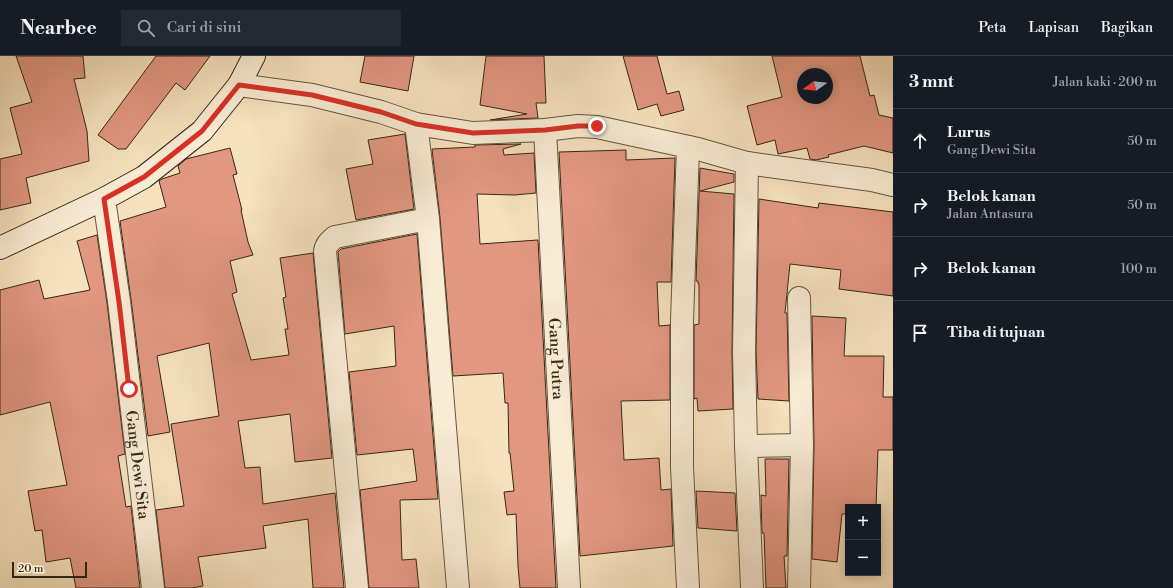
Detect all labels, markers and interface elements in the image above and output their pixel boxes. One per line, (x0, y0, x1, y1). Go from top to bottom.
search box (121, 10, 401, 46)
text: Nearbee (20, 16, 97, 40)
icon: search (135, 17, 157, 39)
text: Cari di sini (167, 18, 241, 37)
text: Peta (978, 19, 1006, 37)
text: Lapisan (1028, 19, 1079, 37)
text: Bagikan (1101, 19, 1153, 37)
north arrow (797, 68, 833, 104)
text: 3 mnt (909, 71, 954, 93)
text: Jalan kaki · 200 m (1053, 74, 1157, 90)
route end (588, 117, 606, 135)
text: Lurus (947, 123, 990, 142)
icon: ahead (909, 130, 931, 152)
text: 50 m (1127, 133, 1157, 149)
text: Gang Dewi Sita (947, 142, 1036, 158)
text: Belok kanan (947, 187, 1036, 206)
icon: right (909, 194, 931, 216)
text: 50 m (1127, 197, 1157, 213)
text: Jalan Antasura (947, 206, 1033, 222)
icon: right (909, 258, 931, 280)
text: Belok kanan (947, 259, 1036, 278)
text: 100 m (1121, 261, 1157, 277)
street label: Gang Putra (544, 317, 568, 401)
icon: arrive (909, 322, 931, 344)
text: Tiba di tujuan (947, 323, 1045, 342)
route start (120, 380, 138, 398)
street label: Gang Dewi Sita (121, 409, 154, 521)
map controls (845, 504, 881, 576)
button: + (845, 504, 881, 540)
button: − (845, 540, 881, 576)
scale bar (12, 560, 87, 579)
text: 20 m (18, 562, 43, 576)

